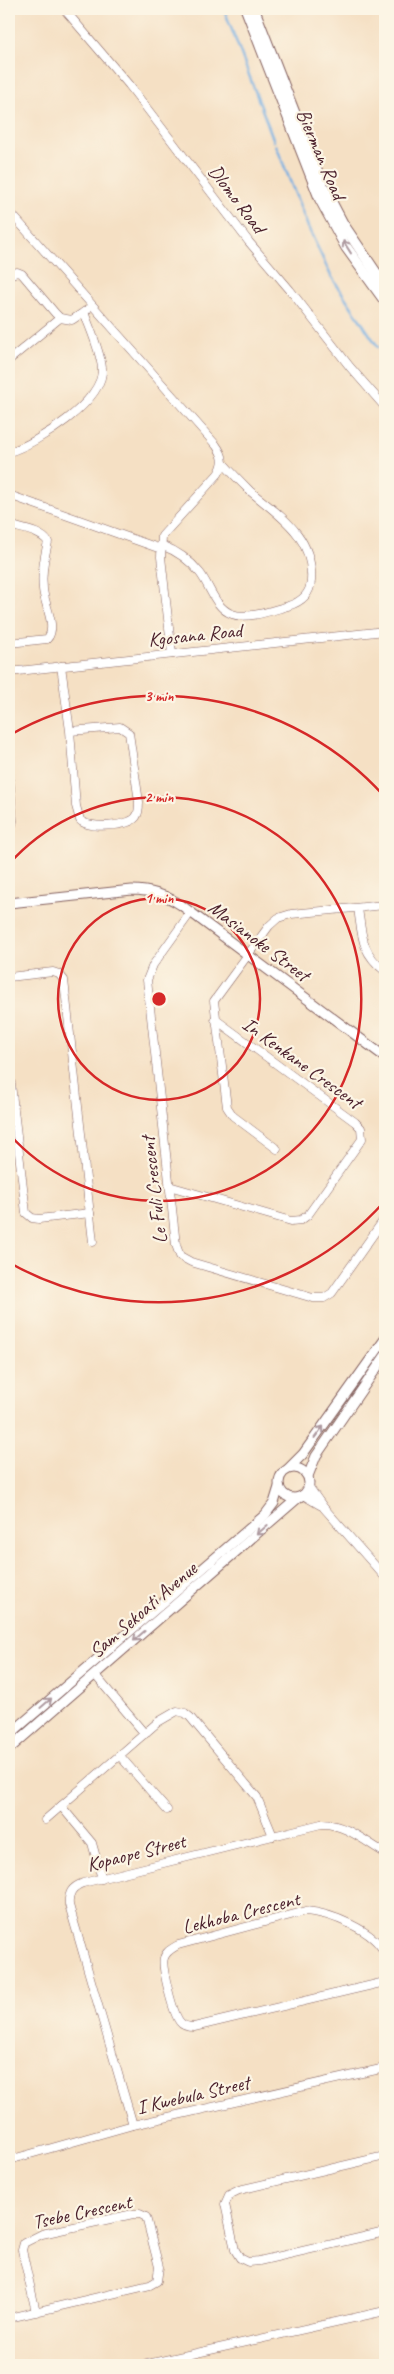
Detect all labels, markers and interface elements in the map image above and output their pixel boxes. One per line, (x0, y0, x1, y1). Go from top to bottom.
street label: Bierman Road (291, 105, 352, 206)
street label: Dlomo Road (203, 160, 273, 241)
one-way arrow (342, 241, 352, 255)
street label: Kgosana Road (147, 617, 246, 652)
text: 3 min (145, 687, 174, 706)
text: 2 min (145, 788, 174, 807)
text: 1 min (145, 889, 174, 908)
street label: Masianoke Street (203, 895, 317, 989)
centre of rings (150, 990, 168, 1008)
street label: In Kenkane Crescent (238, 1011, 369, 1117)
street label: Le Fuli Crescent (135, 1132, 173, 1245)
one-way arrow (314, 1426, 325, 1439)
one-way arrow (256, 1524, 269, 1536)
street label: Sam Sekoati Avenue (84, 1555, 203, 1664)
one-way arrow (133, 1630, 146, 1642)
one-way arrow (39, 1697, 52, 1709)
street label: Kopaope Street (84, 1828, 190, 1877)
street label: Lekhoba Crescent (180, 1886, 304, 1940)
street label: I Kwebula Street (134, 2069, 255, 2120)
street label: Tsebe Crescent (30, 2189, 136, 2235)

